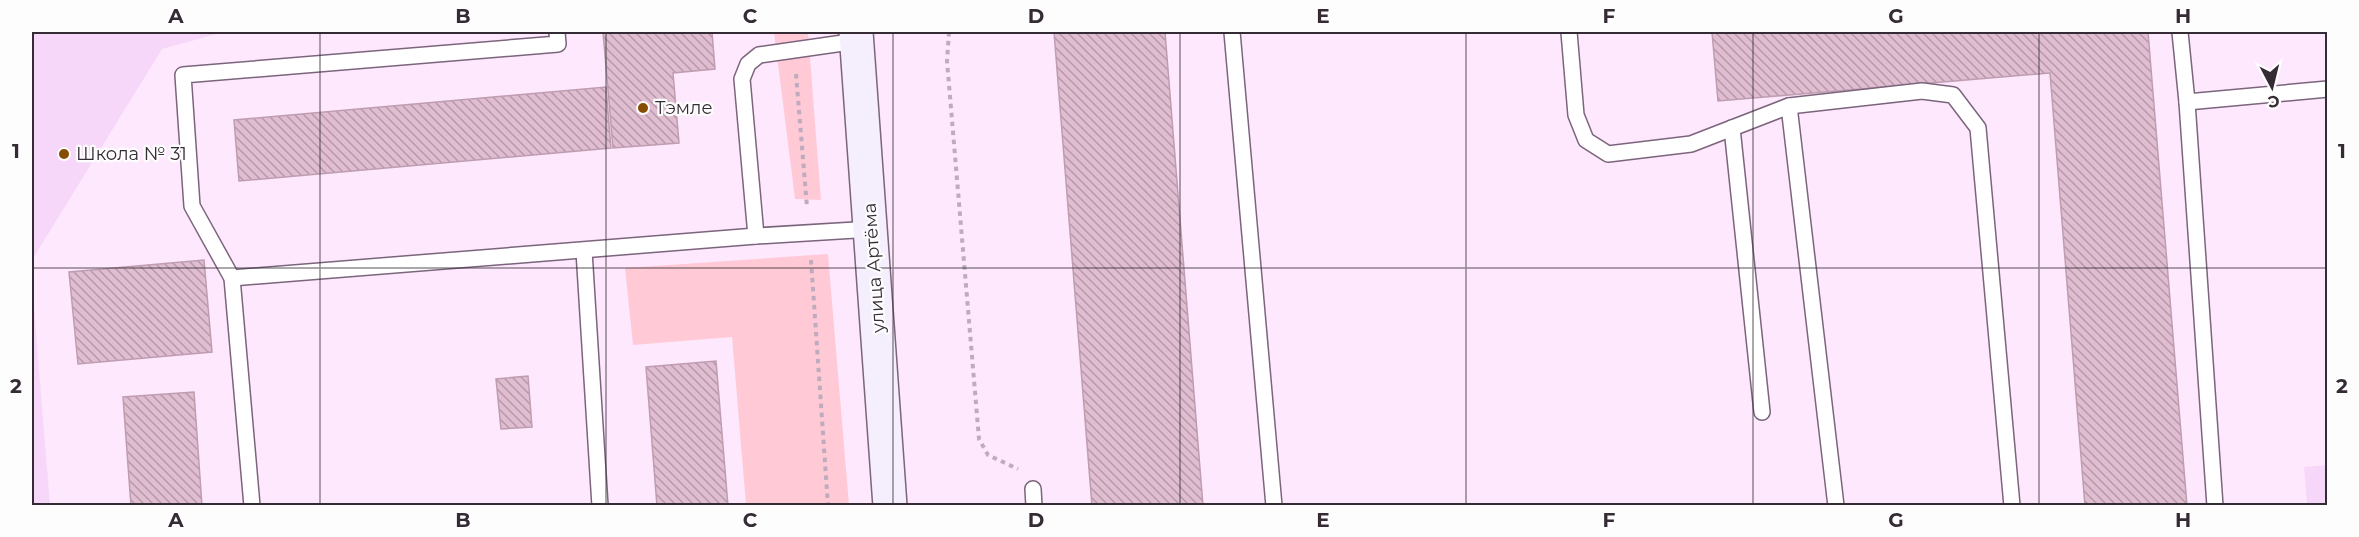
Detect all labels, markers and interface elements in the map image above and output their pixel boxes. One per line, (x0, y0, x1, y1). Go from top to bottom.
text: A (167, 4, 184, 28)
text: B (455, 4, 471, 28)
text: C (743, 4, 758, 28)
text: D (1028, 4, 1044, 28)
text: E (1316, 4, 1330, 28)
text: F (1603, 4, 1616, 28)
text: G (1888, 4, 1904, 28)
text: H (2175, 4, 2191, 28)
north arrow (2242, 57, 2302, 117)
text: С (2266, 91, 2281, 112)
place label: Тэмле (655, 97, 713, 119)
marker: Тэмле (636, 101, 650, 115)
text: 1 (12, 139, 20, 163)
text: 1 (2338, 139, 2346, 163)
place label: Школа № 31 (76, 143, 187, 165)
marker: Школа № 31 (57, 147, 71, 161)
street label: улица Артёма (858, 202, 890, 335)
text: 2 (10, 374, 22, 398)
text: 2 (2336, 374, 2348, 398)
text: A (167, 508, 184, 532)
text: B (455, 508, 471, 532)
text: C (743, 508, 758, 532)
text: D (1028, 508, 1044, 532)
text: E (1316, 508, 1330, 532)
text: F (1603, 508, 1616, 532)
text: G (1888, 508, 1904, 532)
text: H (2175, 508, 2191, 532)

